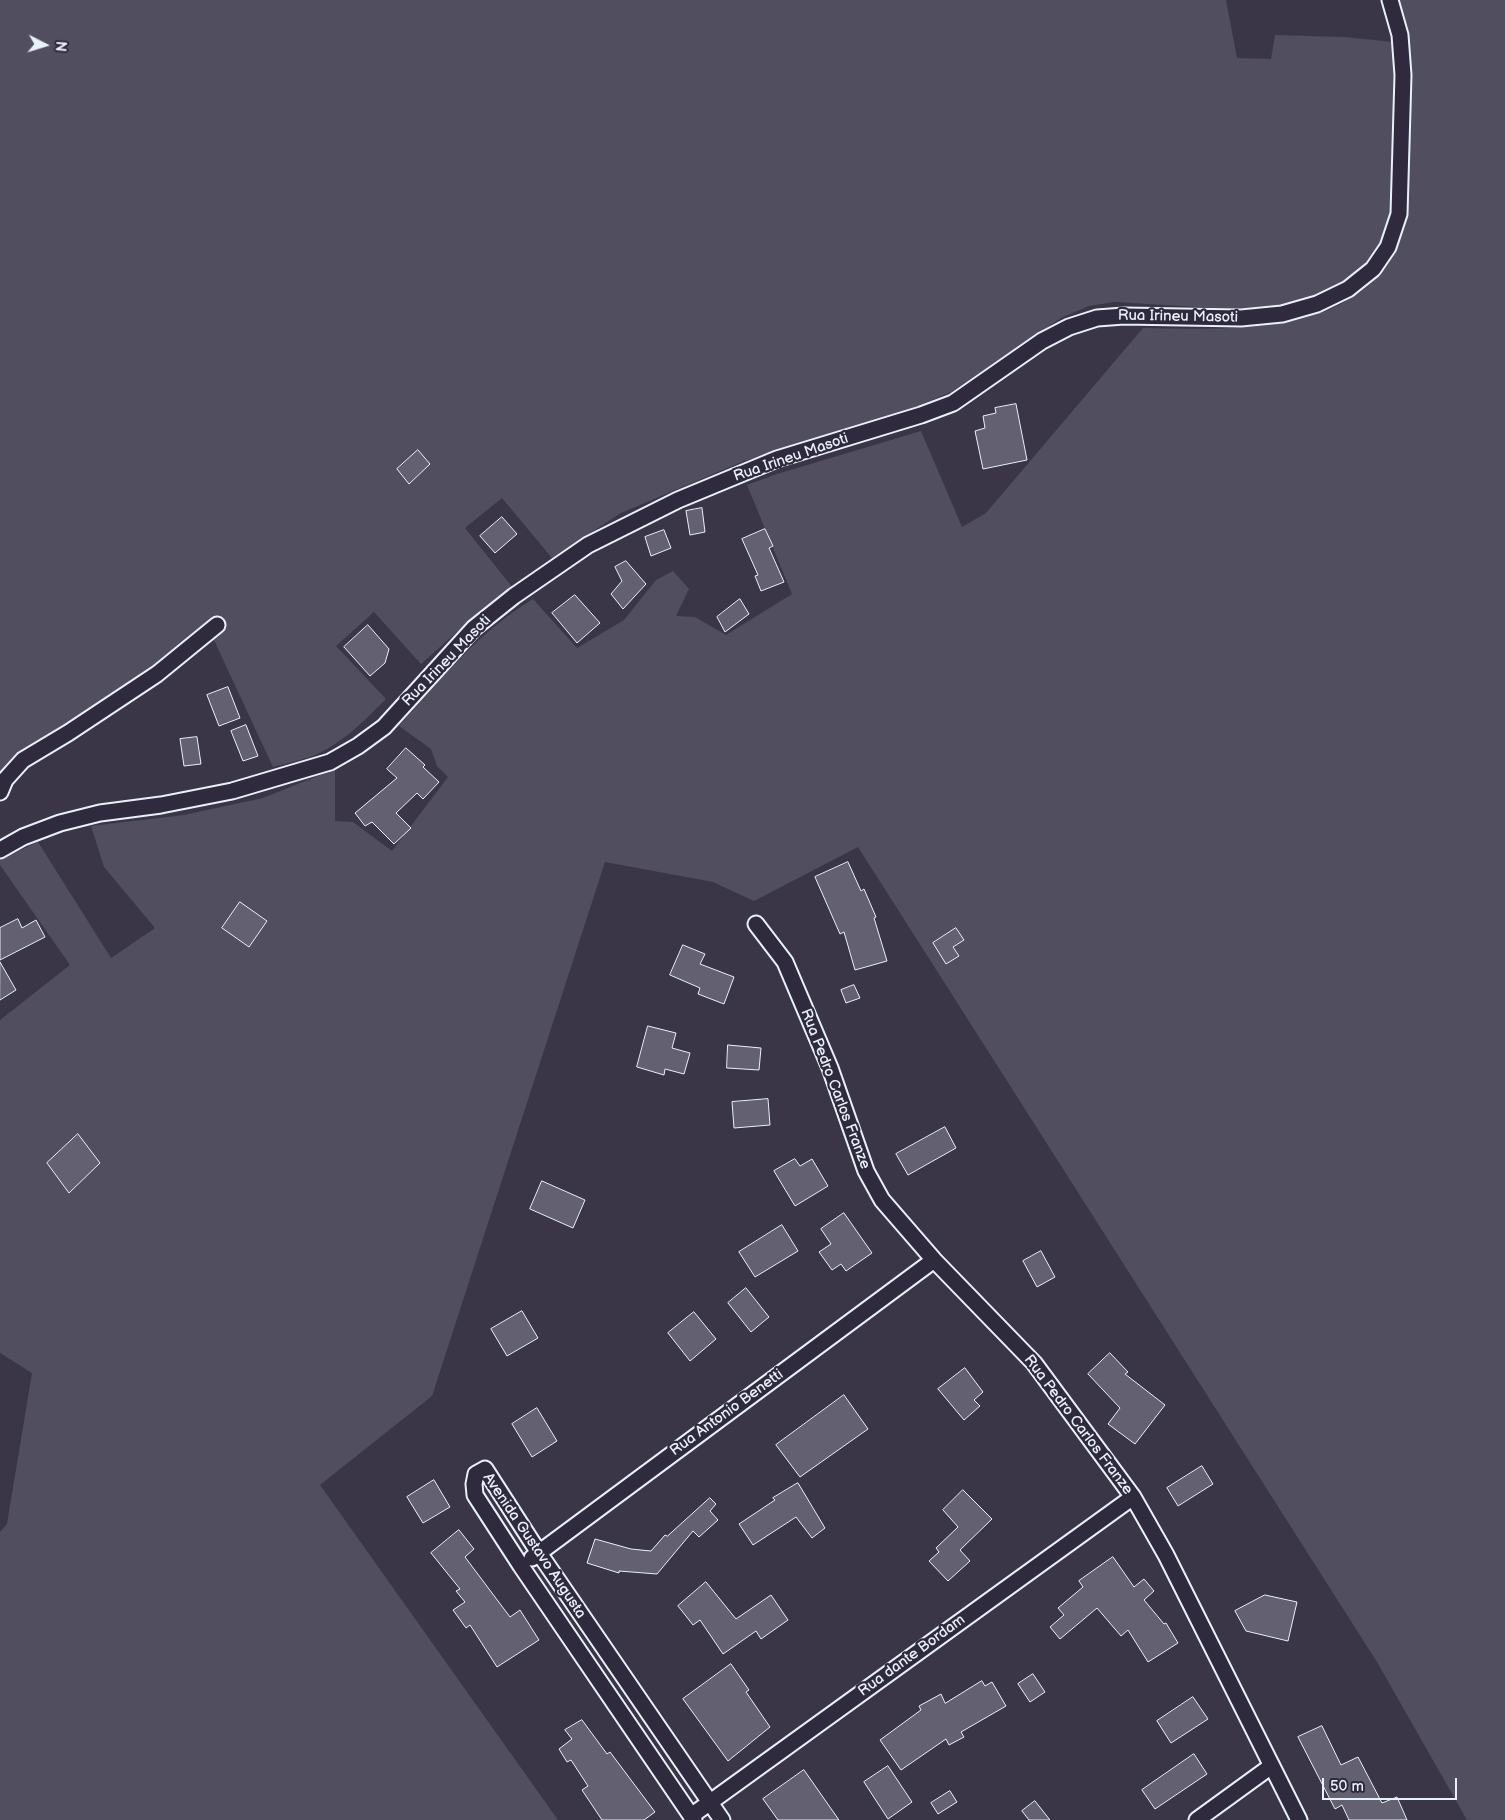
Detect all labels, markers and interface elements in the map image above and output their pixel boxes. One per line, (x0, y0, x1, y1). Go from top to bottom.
north arrow (20, 20, 70, 70)
text: N (52, 40, 69, 52)
street label: Rua Irineu Masoti (1118, 307, 1238, 327)
street label: Rua Irineu Masoti (731, 430, 851, 486)
street label: Rua Irineu Masoti (399, 612, 495, 710)
street label: Rua Pedro Carlos Franze (796, 1006, 874, 1172)
street label: Rua Pedro Carlos Franze (1020, 1352, 1136, 1498)
street label: Rua Antonio Benetti (667, 1366, 787, 1460)
street label: Avenida Gustavo Augusta (479, 1470, 589, 1622)
street label: Rua dante Bordam (855, 1611, 969, 1701)
scale bar (1325, 1768, 1460, 1800)
text: 50 m (1330, 1777, 1364, 1796)

